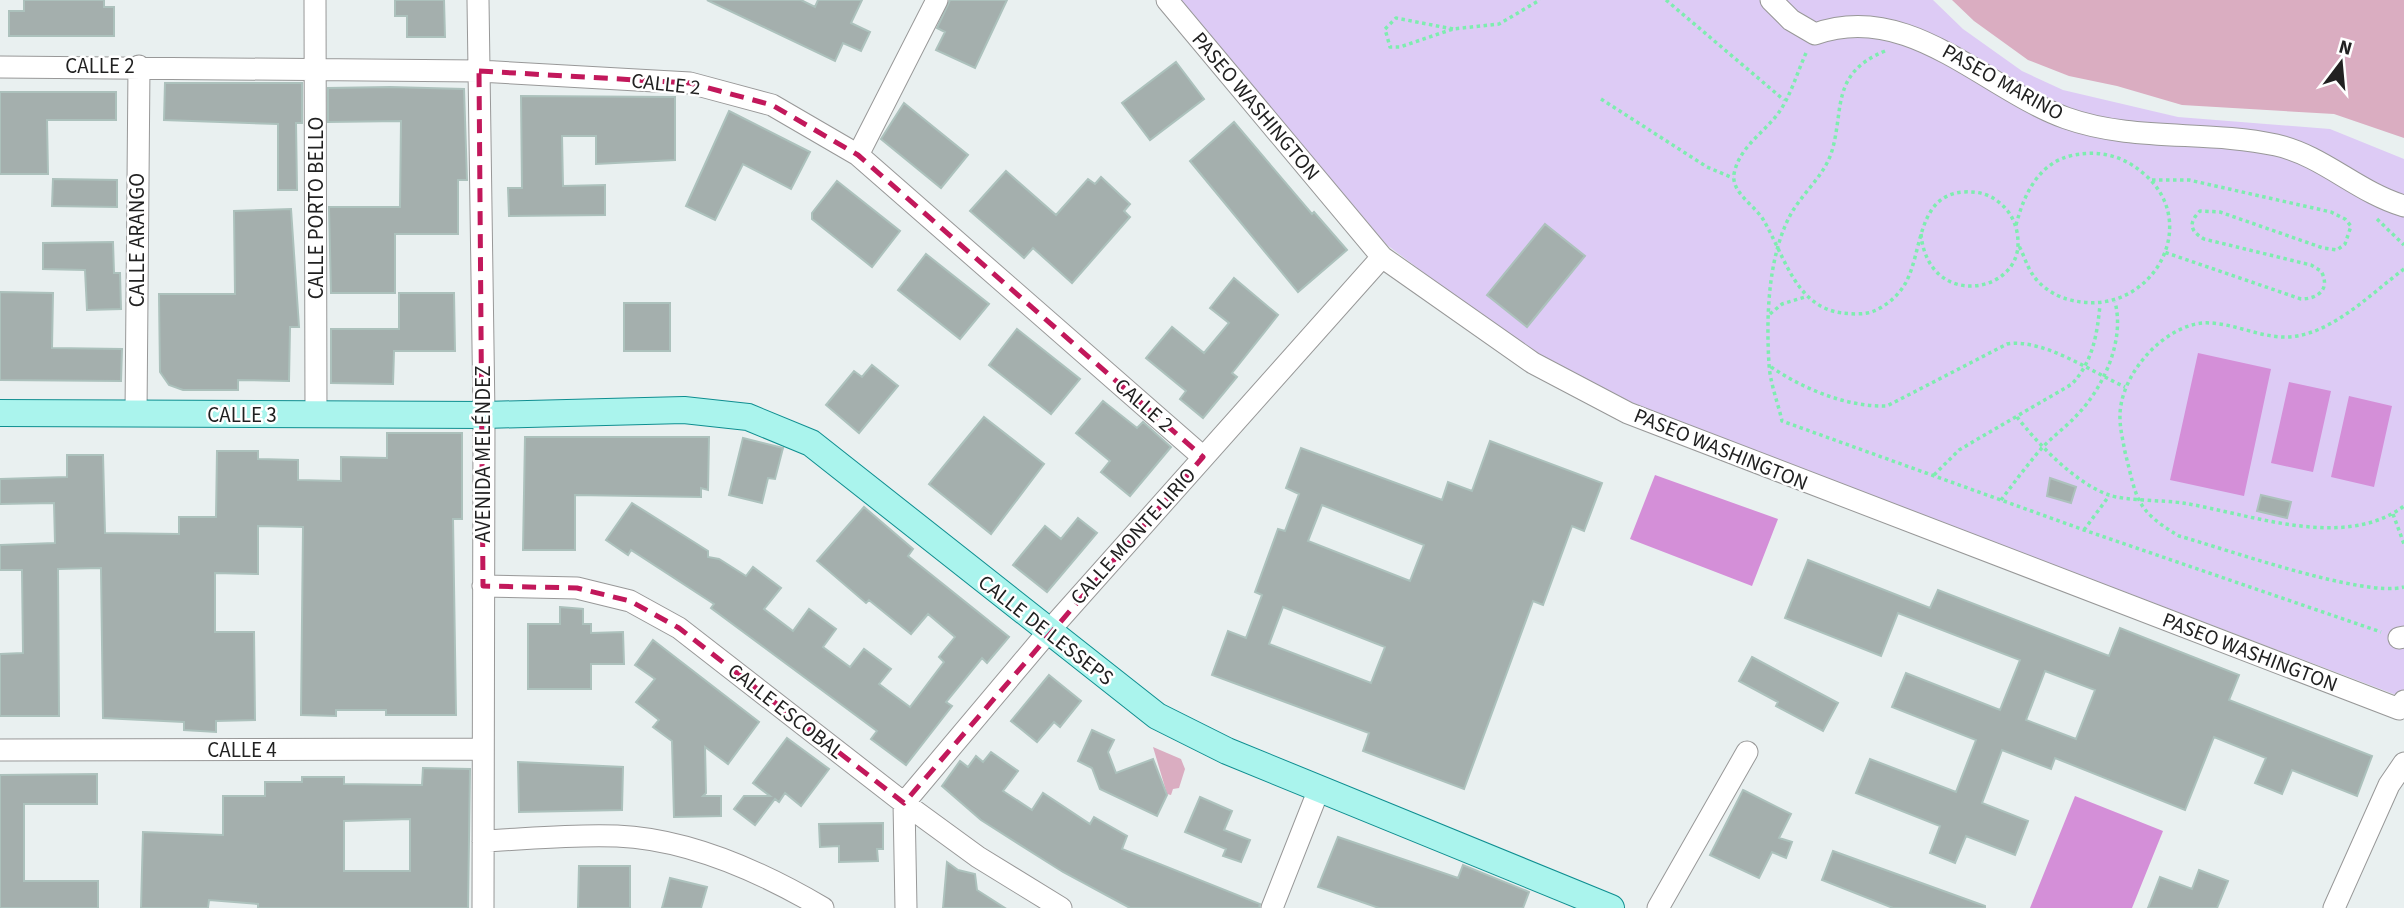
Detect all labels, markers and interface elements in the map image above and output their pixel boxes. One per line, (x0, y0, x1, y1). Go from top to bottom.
street label: PASEO WASHINGTON (1185, 25, 1327, 187)
north arrow (2306, 28, 2376, 98)
text: N (2335, 33, 2355, 63)
street label: PASEO MARINO (1937, 36, 2069, 128)
street label: CALLE 2 (65, 51, 135, 81)
street label: CALLE 2 (630, 65, 702, 103)
street label: CALLE PORTO BELLO (301, 117, 331, 299)
street label: CALLE ARANGO (122, 173, 152, 307)
street label: AVENIDA MELÉNDEZ (468, 366, 498, 542)
street label: CALLE 2 (1108, 371, 1180, 439)
street label: CALLE 3 (207, 400, 277, 430)
street label: PASEO WASHINGTON (1629, 400, 1813, 498)
street label: CALLE MONTE LIRIO (1063, 461, 1203, 611)
street label: CALLE DE LESSEPS (972, 567, 1120, 693)
street label: PASEO WASHINGTON (2158, 605, 2342, 699)
street label: CALLE ESCOBAL (721, 656, 851, 766)
street label: CALLE 4 (207, 735, 277, 765)

